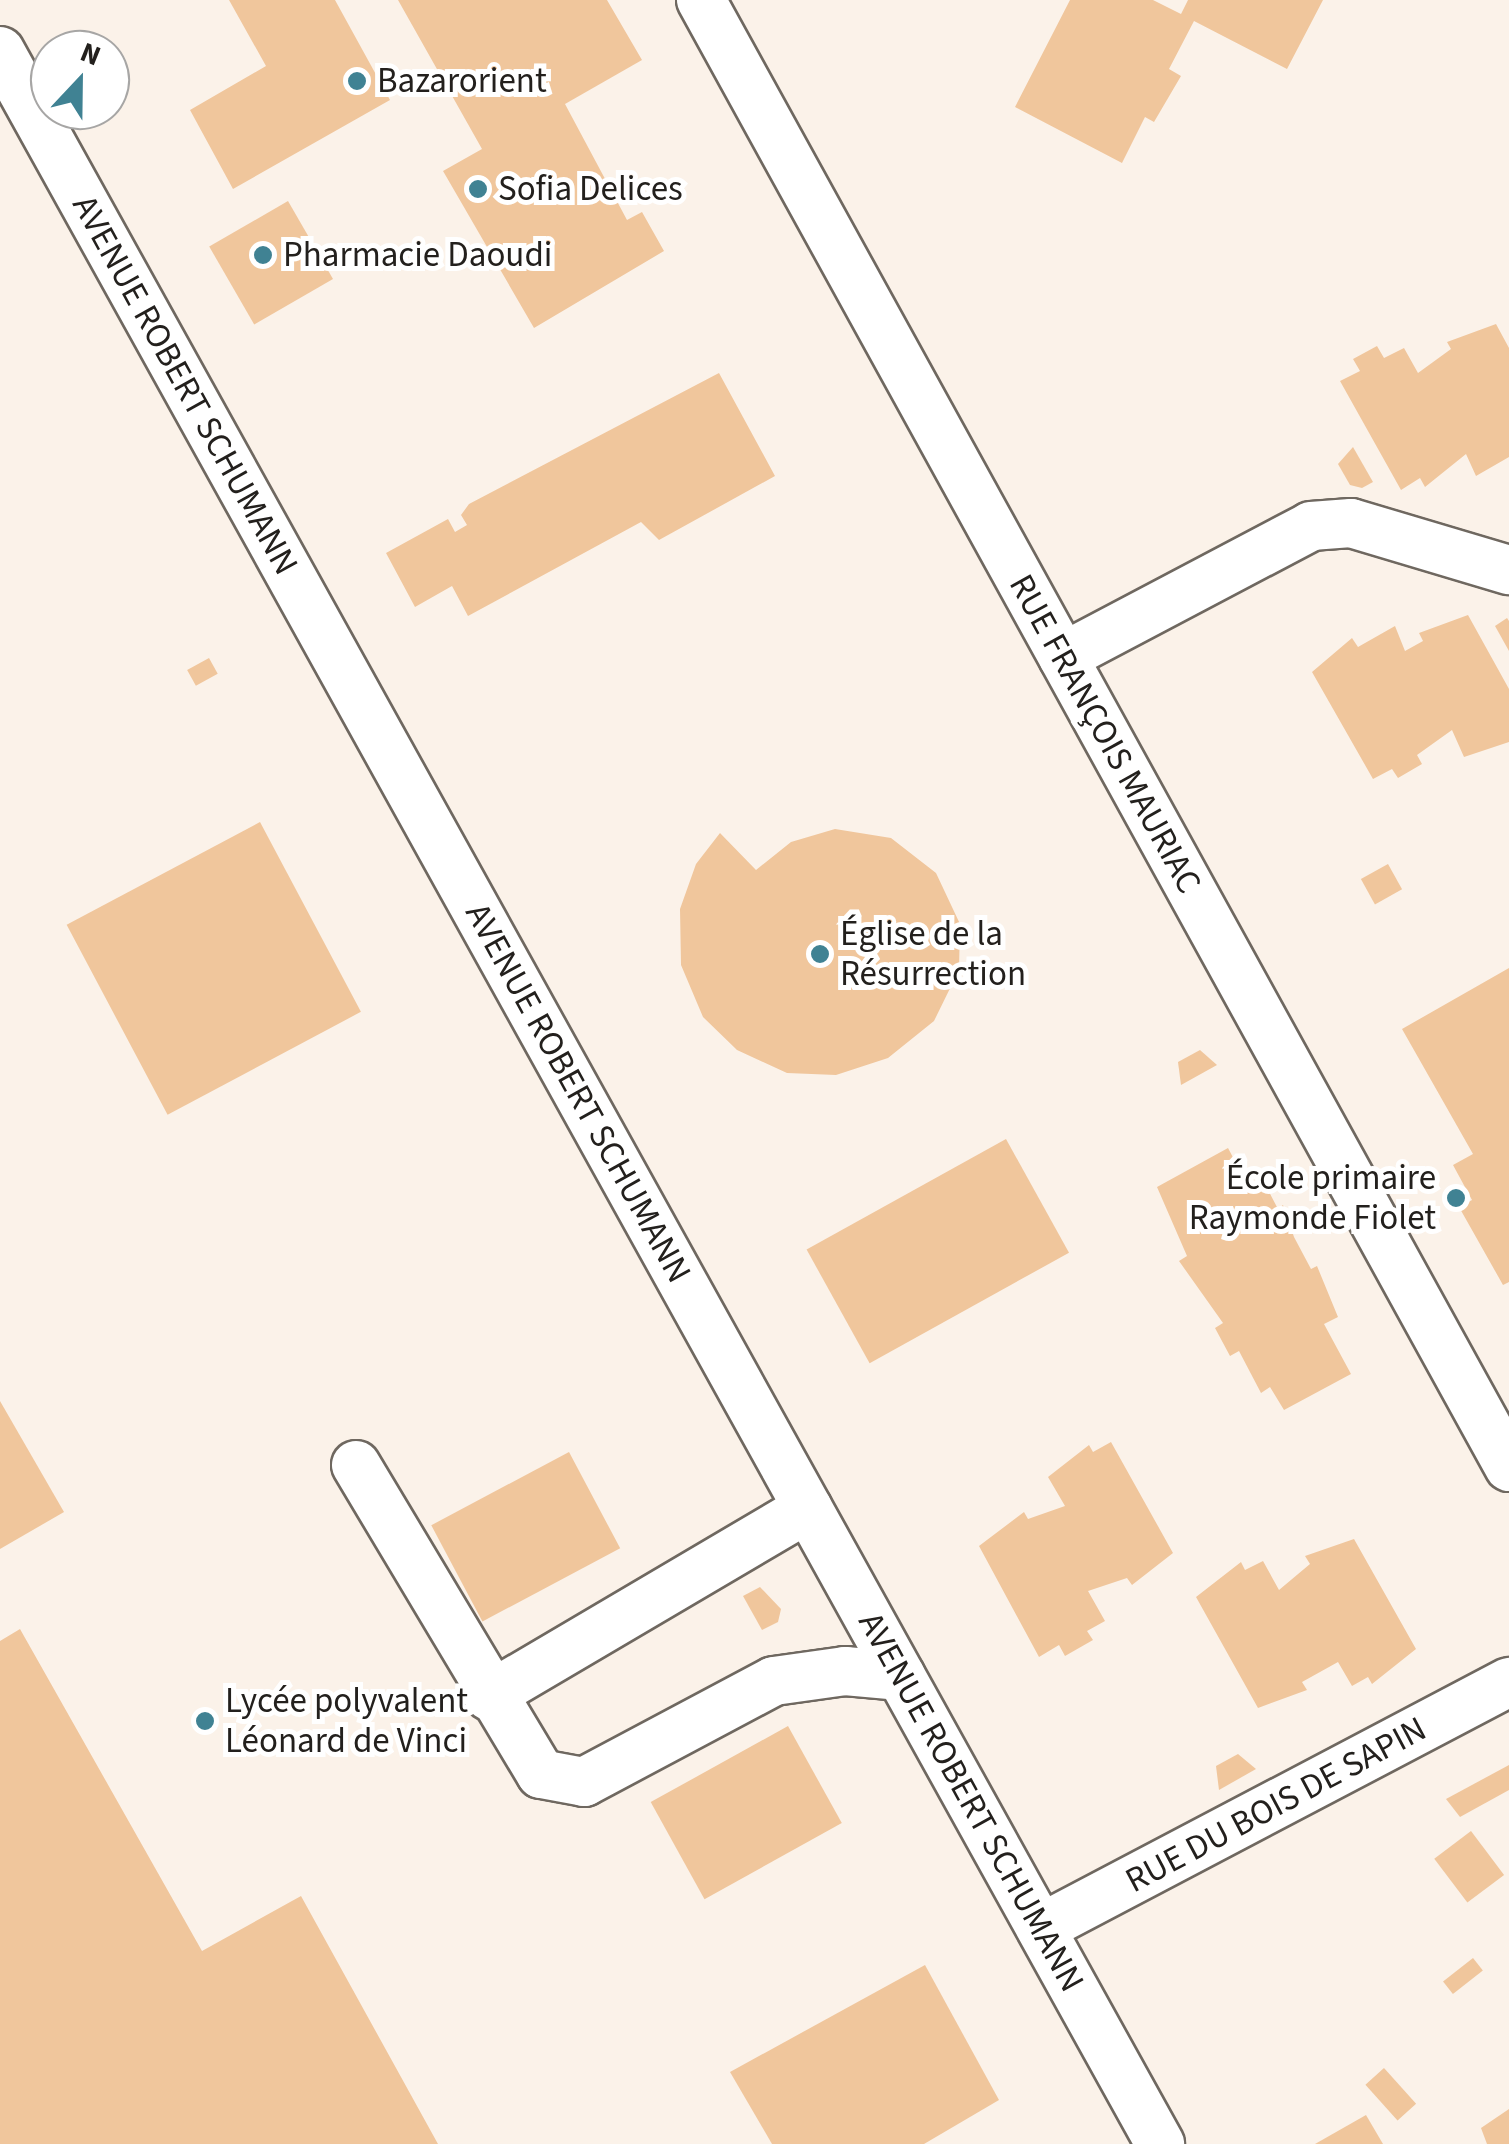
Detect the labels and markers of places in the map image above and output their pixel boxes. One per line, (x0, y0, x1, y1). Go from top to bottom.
place label: Bazarorient (377, 60, 547, 102)
marker: Bazarorient (346, 70, 368, 92)
place label: Sofia Delices (498, 168, 683, 210)
marker: Sofia Delices (467, 178, 489, 200)
place label: Pharmacie Daoudi (283, 234, 552, 276)
marker: Pharmacie Daoudi (252, 244, 274, 266)
place label: Église de la Résurrection (840, 913, 1026, 995)
marker: Église de la Résurrection (809, 943, 831, 965)
place label: École primaire Raymonde Fiolet (1189, 1157, 1436, 1239)
marker: École primaire Raymonde Fiolet (1445, 1187, 1467, 1209)
place label: Lycée polyvalent Léonard de Vinci (225, 1680, 468, 1762)
marker: Lycée polyvalent Léonard de Vinci (194, 1710, 216, 1732)

